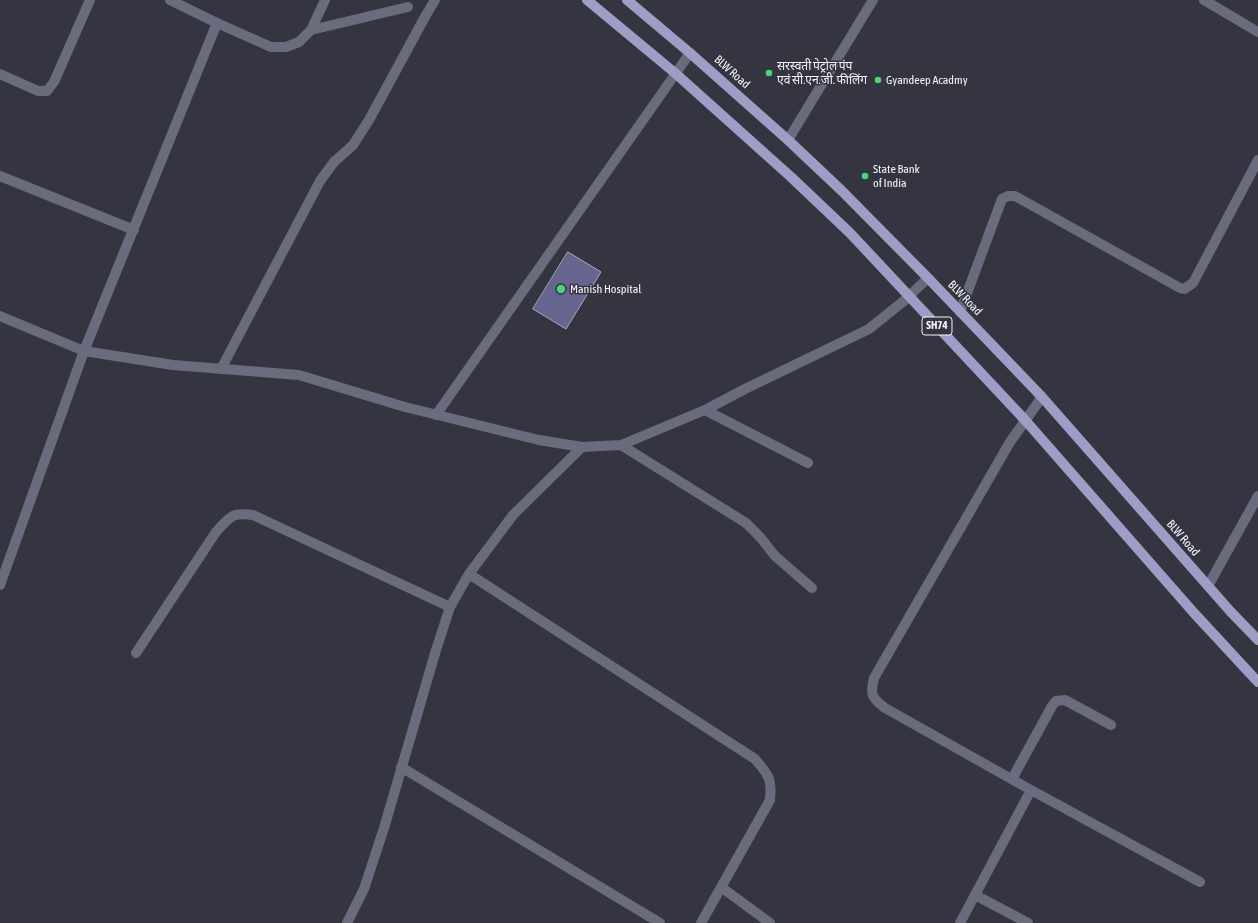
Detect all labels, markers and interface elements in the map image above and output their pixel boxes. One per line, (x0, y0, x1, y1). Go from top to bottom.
street label: BLW Road (711, 52, 753, 92)
place label: सरस्वती पेट्रोल पंप एवं सी.एन.जी. फीलिंग (777, 59, 867, 87)
marker: सरस्वती पेट्रोल पंप एवं सी.एन.जी. फीलिंग (764, 68, 774, 78)
place label: Gyandeep Acadmy (886, 73, 968, 87)
marker: Gyandeep Acadmy (873, 75, 883, 85)
place label: State Bank of India (873, 162, 920, 190)
marker: State Bank of India (860, 171, 870, 181)
street label: BLW Road (945, 278, 985, 318)
place label: Manish Hospital (570, 282, 641, 296)
marker: Manish Hospital (555, 283, 567, 295)
road number: SH74 (922, 317, 952, 335)
street label: BLW Road (1163, 517, 1203, 559)

